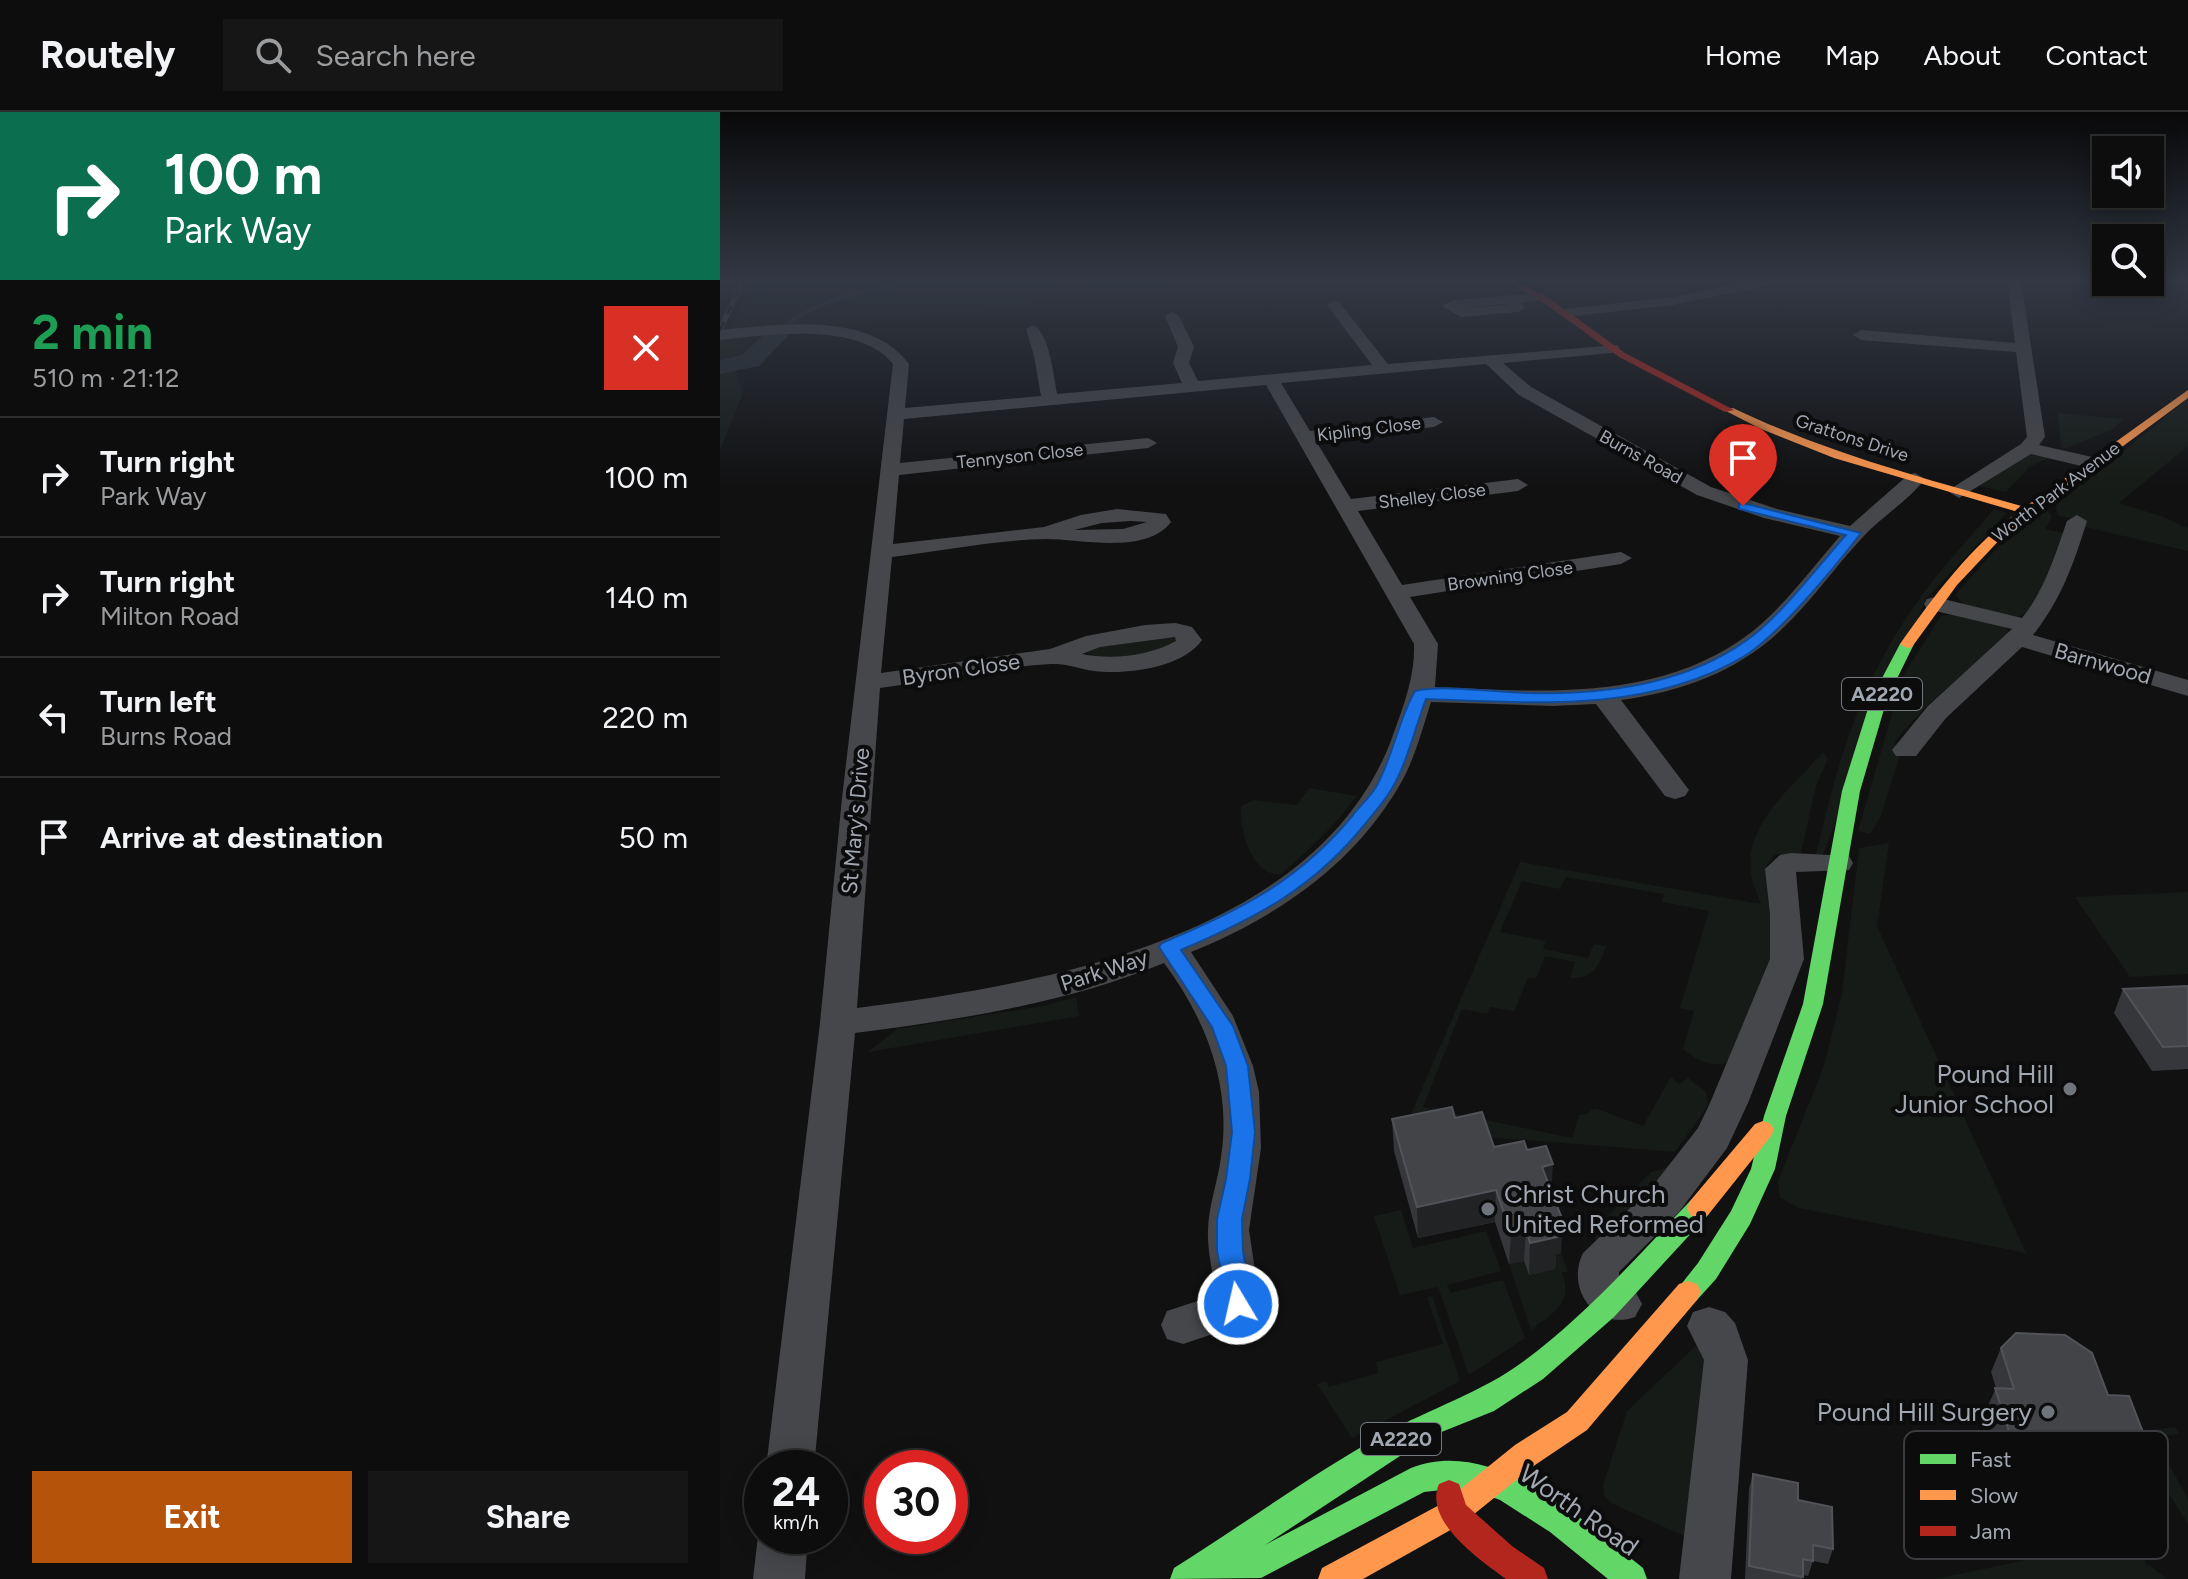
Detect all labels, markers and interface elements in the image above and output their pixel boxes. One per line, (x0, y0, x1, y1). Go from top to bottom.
search box (223, 19, 783, 91)
text: Routely (40, 32, 175, 78)
icon: search (251, 33, 295, 77)
text: Search here (315, 37, 476, 74)
text: Home (1705, 38, 1781, 72)
text: Map (1825, 38, 1880, 72)
text: About (1924, 38, 2001, 72)
text: Contact (2045, 38, 2148, 72)
map controls (2092, 136, 2164, 296)
button: sound (2092, 136, 2164, 208)
text: 100 m (164, 141, 322, 208)
icon: right (32, 144, 136, 248)
text: Park Way (164, 209, 312, 252)
button: search (2092, 224, 2164, 296)
text: 2 min (32, 303, 153, 361)
button: close (604, 306, 688, 390)
text: 510 m · 21:12 (32, 362, 179, 394)
street label: Grattons Drive (1793, 409, 1911, 467)
street label: Kipling Close (1316, 412, 1422, 446)
pin (1709, 424, 1777, 506)
street label: Burns Road (1596, 425, 1686, 489)
icon: arrive (1721, 436, 1765, 480)
street label: Worth Park Avenue (1988, 437, 2124, 547)
street label: Tennyson Close (956, 438, 1084, 474)
text: Turn right (100, 443, 235, 480)
icon: right (32, 455, 76, 499)
text: 100 m (604, 459, 688, 496)
street label: Shelley Close (1377, 478, 1487, 513)
text: Park Way (100, 480, 207, 512)
street label: Browning Close (1446, 556, 1574, 596)
text: Turn right (100, 563, 235, 600)
icon: right (32, 575, 76, 619)
text: 140 m (605, 579, 688, 616)
text: Milton Road (100, 600, 239, 632)
street label: Barnwood (2051, 637, 2154, 690)
street label: Byron Close (900, 648, 1022, 691)
road number: A2220 (1842, 678, 1922, 710)
text: Turn left (100, 683, 217, 720)
icon: left (32, 695, 76, 739)
text: 220 m (602, 699, 688, 736)
text: Burns Road (100, 720, 232, 752)
street label: St Mary's Drive (836, 747, 875, 895)
icon: arrive (32, 815, 76, 859)
text: Arrive at destination (100, 819, 383, 856)
text: 50 m (619, 819, 688, 856)
street label: Park Way (1057, 944, 1152, 997)
place label: Pound Hill Junior School (1895, 1058, 2054, 1120)
marker: Pound Hill Junior School (2061, 1080, 2079, 1098)
place label: Christ Church United Reformed (1504, 1178, 1704, 1240)
marker: Christ Church United Reformed (1479, 1200, 1497, 1218)
position arrow (1196, 1262, 1280, 1346)
place label: Pound Hill Surgery (1817, 1396, 2032, 1428)
marker: Pound Hill Surgery (2039, 1403, 2057, 1421)
road number: A2220 (1361, 1423, 1441, 1455)
legend (1904, 1431, 2168, 1559)
text: Fast (1970, 1446, 2012, 1473)
speed limit sign: 30 (864, 1450, 968, 1554)
street label: Worth Road (1513, 1457, 1645, 1563)
text: 24 (772, 1468, 820, 1516)
button: Exit (32, 1471, 352, 1563)
button: Share (368, 1471, 688, 1563)
text: Slow (1970, 1482, 2019, 1509)
text: km/h (773, 1510, 819, 1534)
text: Jam (1970, 1518, 2011, 1545)

